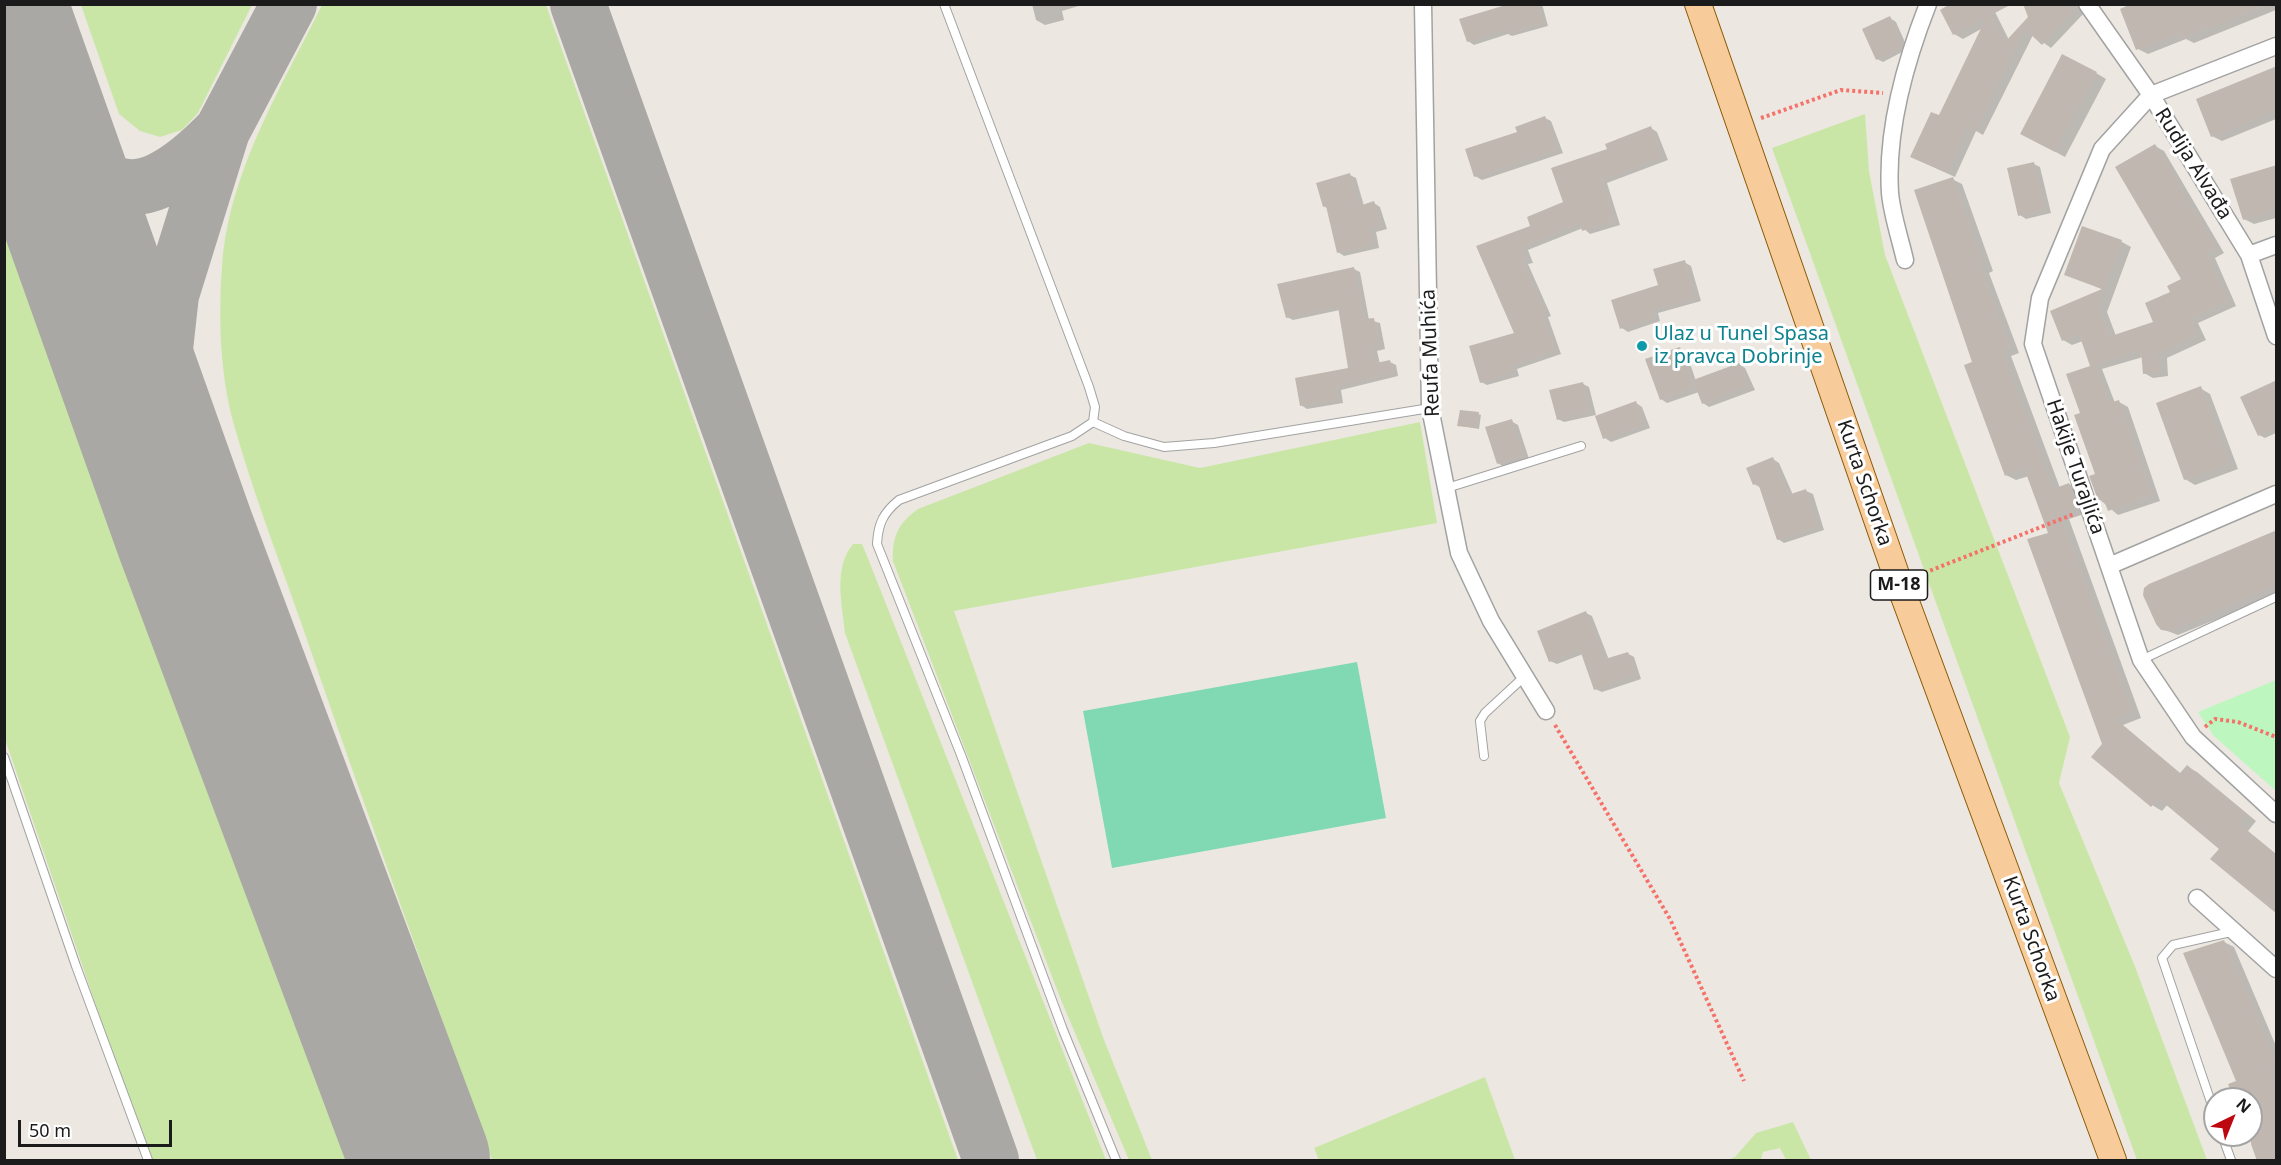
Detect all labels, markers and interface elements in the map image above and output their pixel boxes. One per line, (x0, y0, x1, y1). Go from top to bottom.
street label: Rudija Alvađa (2149, 104, 2237, 224)
street label: Reufa Muhića (1417, 289, 1445, 417)
place label: Ulaz u Tunel Spasa iz pravca Dobrinje (1654, 322, 1829, 369)
marker: Ulaz u Tunel Spasa iz pravca Dobrinje (1635, 339, 1649, 353)
street label: Hakije Turajlića (2041, 396, 2109, 538)
street label: Kurta Schorka (1831, 417, 1897, 549)
road number: M-18 (1870, 570, 1928, 600)
street label: Kurta Schorka (1997, 873, 2065, 1005)
north arrow (2203, 1087, 2263, 1147)
text: N (2232, 1093, 2256, 1118)
scale bar (21, 1108, 176, 1146)
text: 50 m (29, 1118, 71, 1142)

